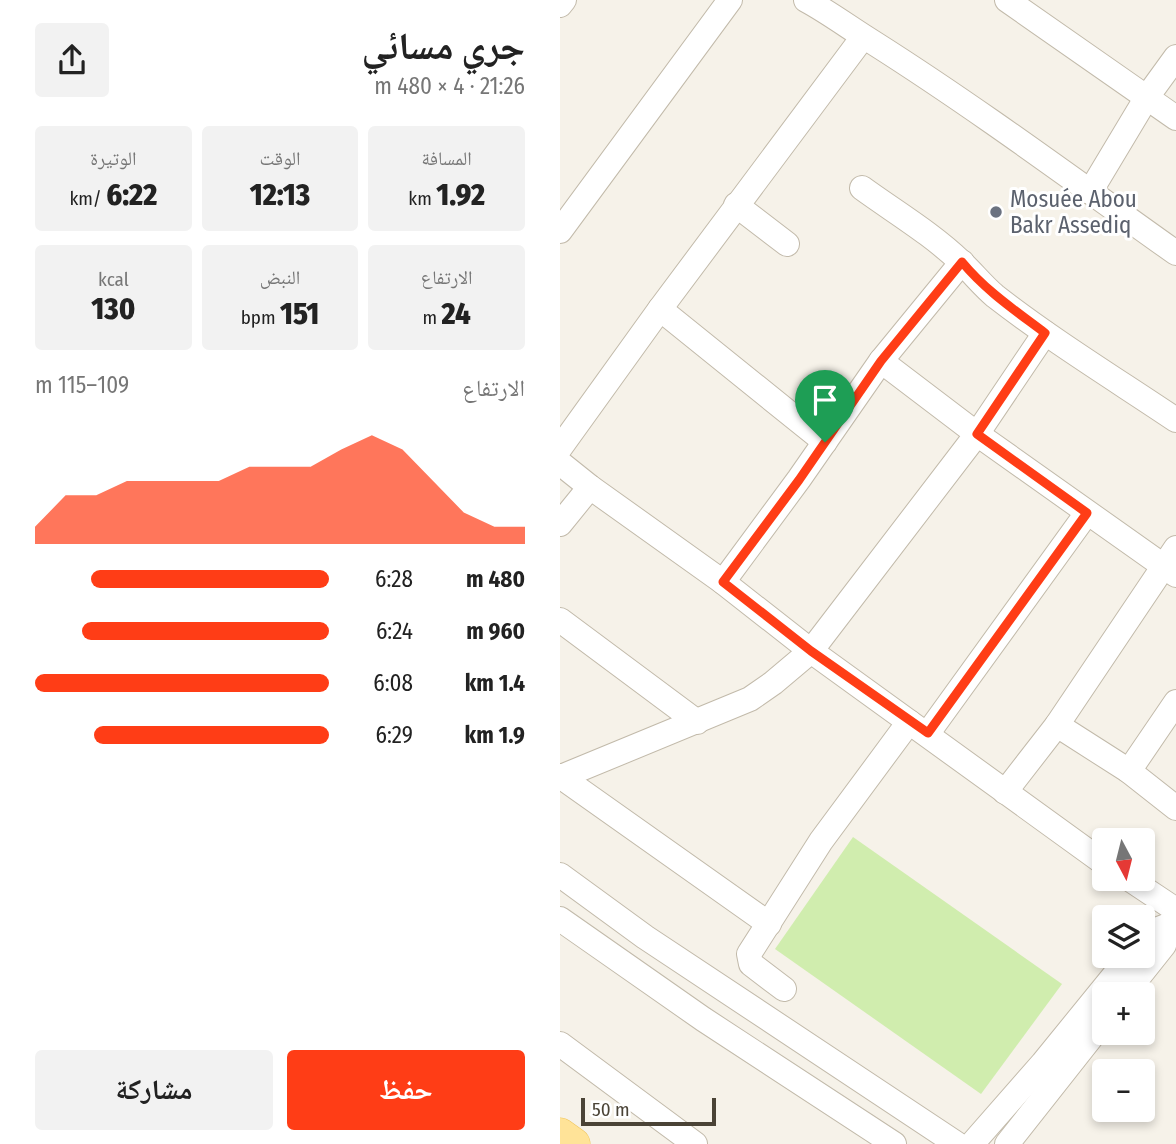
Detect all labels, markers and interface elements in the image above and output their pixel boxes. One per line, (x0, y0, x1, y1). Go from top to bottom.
button: share (35, 23, 109, 97)
text: جري مسائي (361, 23, 525, 69)
text: 21:26 · 4 × 480 m (374, 72, 525, 100)
text: الوتيرة (90, 147, 136, 170)
text: الوقت (260, 147, 300, 170)
text: المسافة (421, 147, 472, 170)
text: 6:22 (106, 177, 157, 213)
text: 12:13 (250, 177, 310, 213)
text: 1.92 (436, 177, 485, 213)
place label: Mosuée Abou Bakr Assediq (1010, 185, 1137, 239)
text: /km (69, 187, 106, 210)
text: km (408, 187, 436, 210)
marker: Mosuée Abou Bakr Assediq (988, 204, 1004, 220)
text: النبض (260, 266, 300, 289)
text: الارتفاع (421, 266, 473, 289)
text: kcal (98, 268, 129, 291)
text: 130 (91, 291, 135, 327)
text: 151 (280, 296, 319, 332)
text: 24 (442, 296, 471, 332)
text: bpm (241, 306, 280, 329)
text: m (423, 306, 442, 329)
pin (795, 370, 855, 442)
text: 109–115 m (35, 371, 129, 399)
text: الارتفاع (462, 374, 525, 402)
icon: arrive (806, 381, 844, 419)
text: 6:28 (375, 565, 413, 593)
text: 480 m (466, 565, 525, 593)
text: 6:24 (376, 617, 413, 645)
text: 960 m (466, 617, 525, 645)
text: 6:08 (373, 669, 413, 697)
text: 1.4 km (465, 669, 525, 697)
text: 6:29 (376, 721, 413, 749)
text: 1.9 km (465, 721, 525, 749)
north arrow (1092, 828, 1155, 891)
map controls (1092, 828, 1155, 1122)
button: layers (1092, 905, 1155, 968)
button: + (1092, 982, 1155, 1045)
button: مشاركة (35, 1050, 273, 1130)
button: حفظ (287, 1050, 525, 1130)
button: − (1092, 1059, 1155, 1122)
scale bar (581, 1095, 716, 1127)
text: 50 m (592, 1098, 630, 1121)

